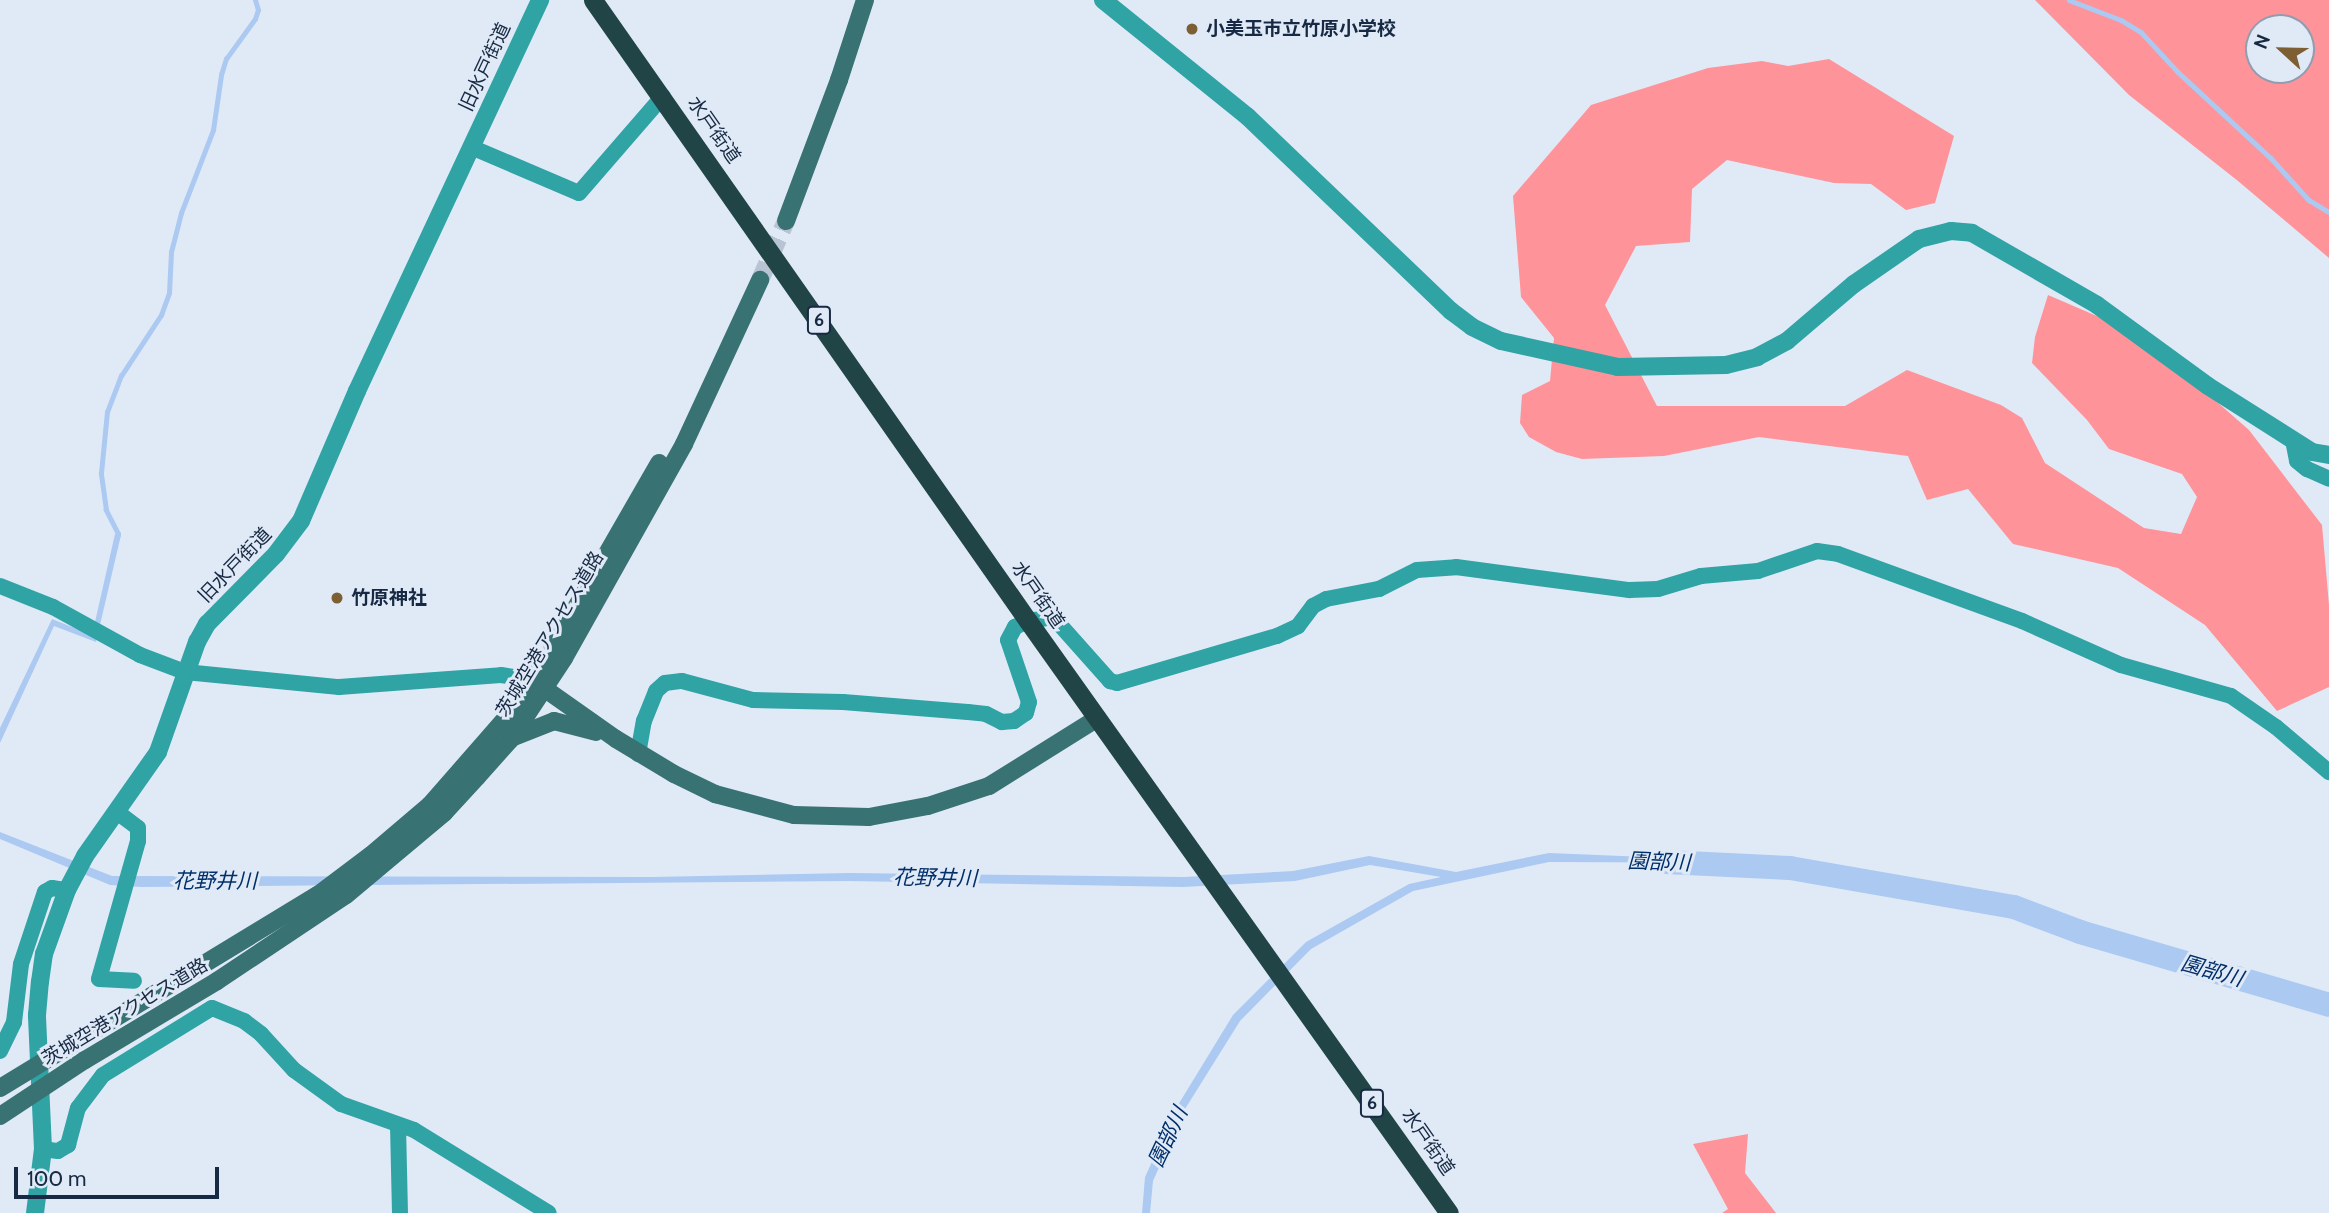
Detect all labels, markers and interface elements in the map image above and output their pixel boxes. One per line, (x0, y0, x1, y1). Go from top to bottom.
north arrow (2245, 14, 2315, 84)
place label: 小美玉市立竹原小学校 (1206, 18, 1396, 40)
street label: 旧水戸街道 (455, 19, 515, 115)
marker: 小美玉市立竹原小学校 (1184, 21, 1200, 37)
text: N (2249, 31, 2275, 52)
street label: 水戸街道 (683, 92, 745, 168)
road number: 6 (807, 306, 831, 334)
street label: 旧水戸街道 (194, 523, 276, 607)
street label: 茨城空港アクセス道路 (491, 547, 609, 721)
street label: 水戸街道 (1007, 557, 1069, 633)
place label: 竹原神社 (351, 587, 427, 609)
marker: 竹原神社 (329, 590, 345, 606)
water label: 園部川 (1627, 848, 1691, 876)
water label: 花野井川 (893, 865, 977, 891)
water label: 花野井川 (173, 868, 257, 894)
water label: 園部川 (2178, 950, 2246, 992)
street label: 茨城空港アクセス道路 (38, 953, 212, 1071)
road number: 6 (1360, 1088, 1384, 1118)
water label: 園部川 (1143, 1103, 1193, 1171)
street label: 水戸街道 (1397, 1104, 1459, 1180)
scale bar (18, 1154, 222, 1198)
text: 100 m (27, 1166, 86, 1191)

